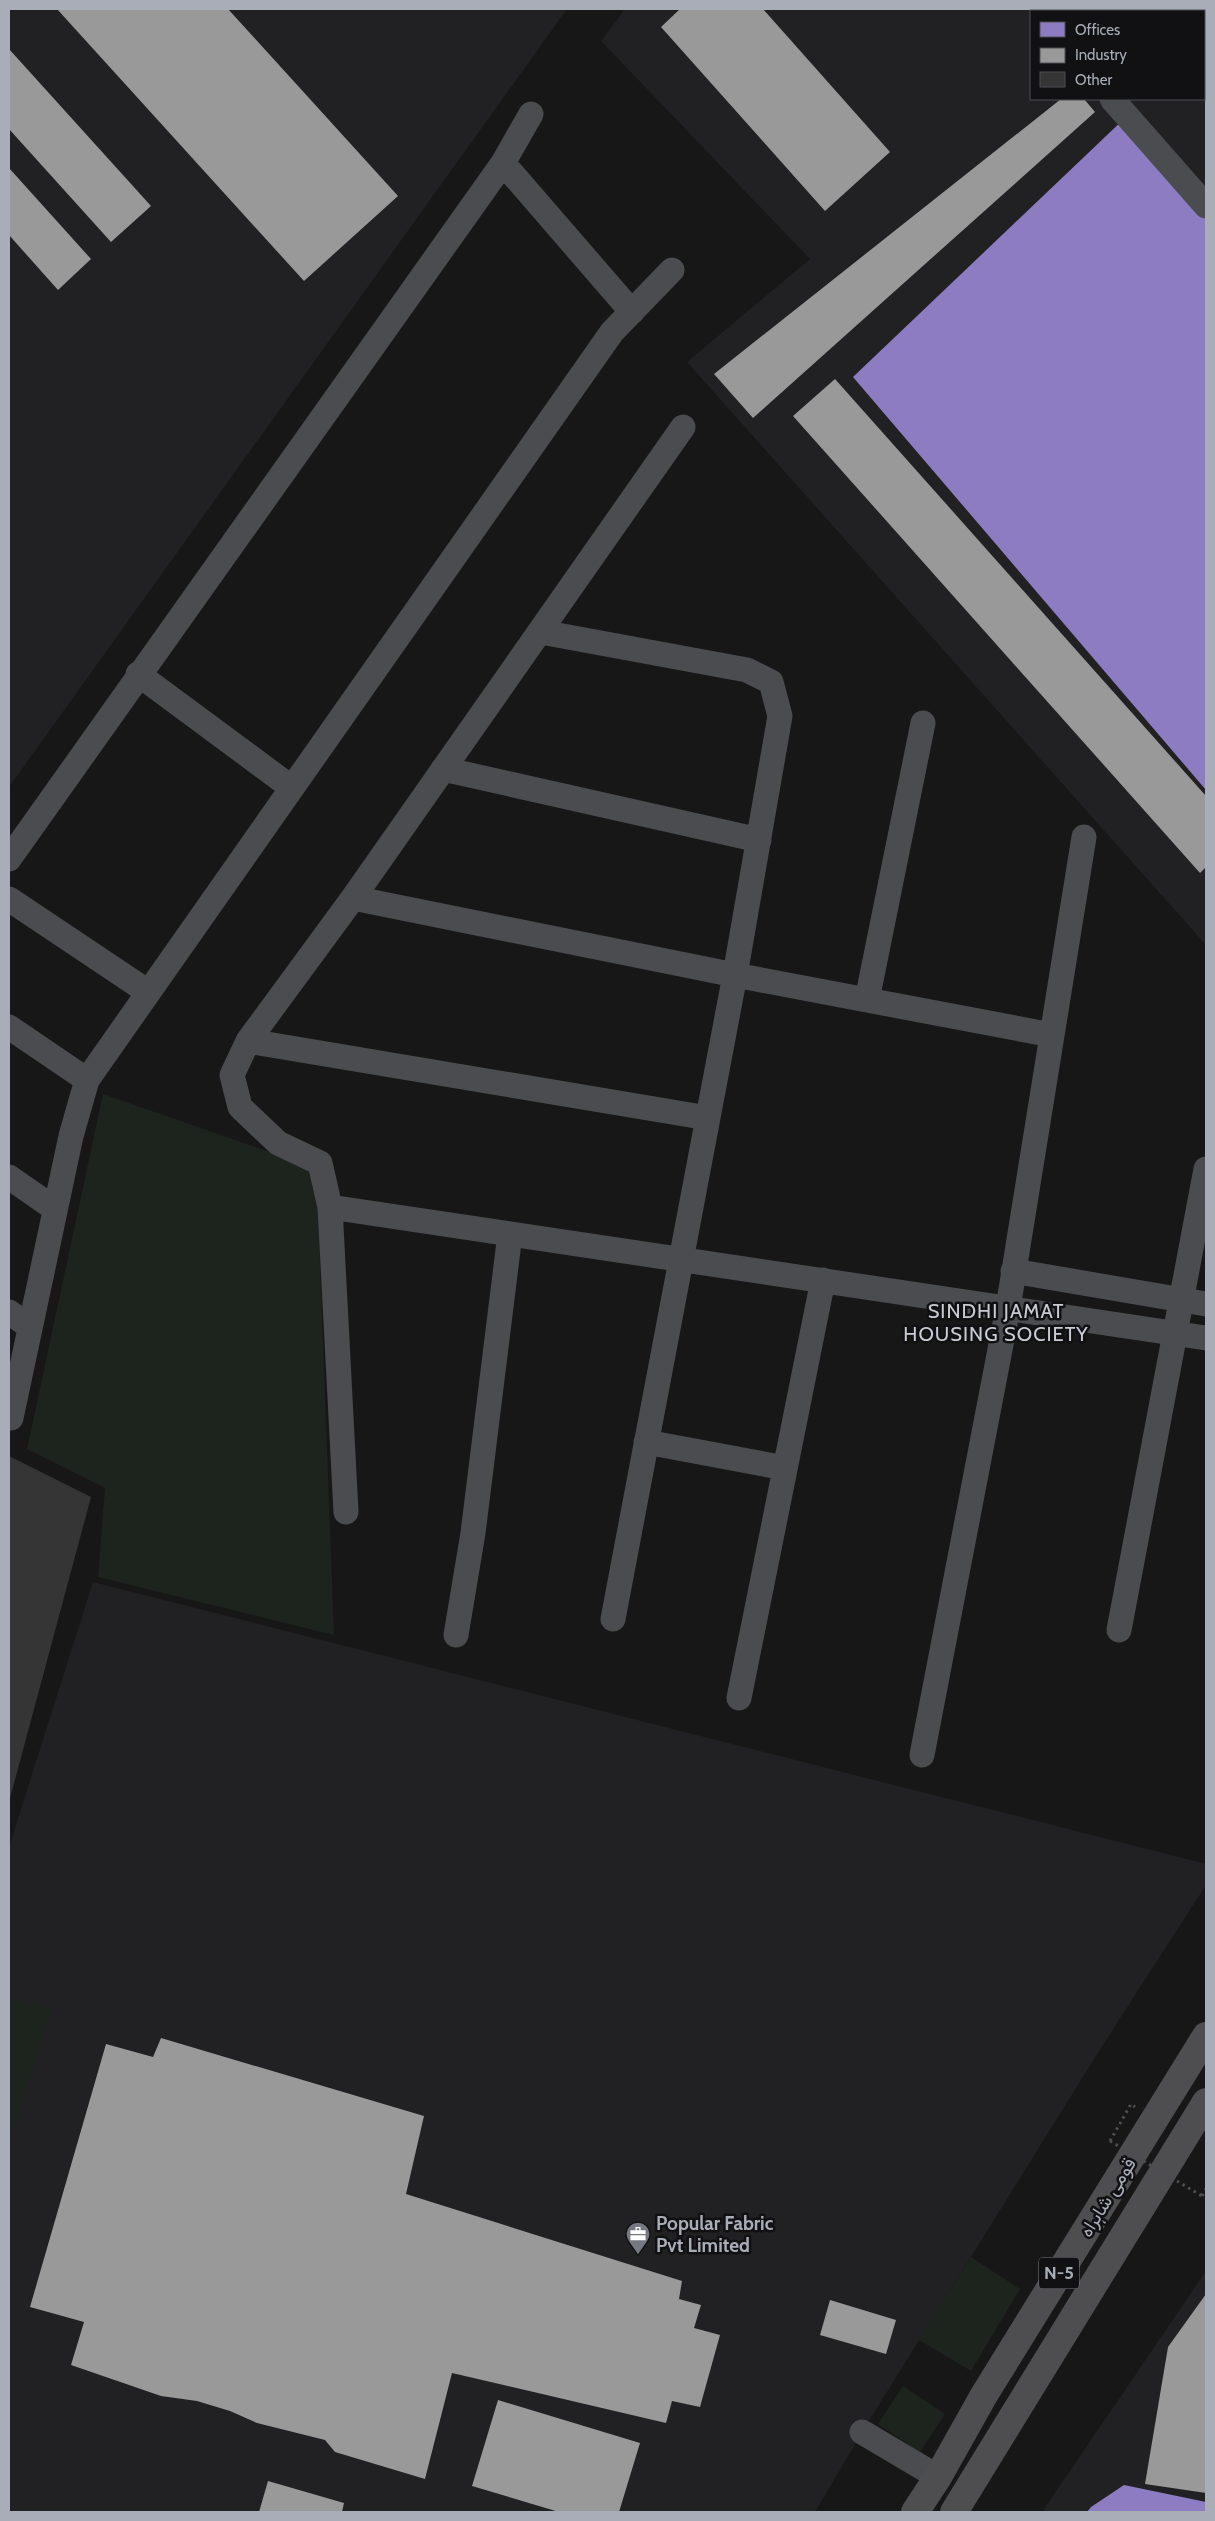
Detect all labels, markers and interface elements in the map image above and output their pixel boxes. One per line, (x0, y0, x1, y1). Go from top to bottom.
legend (1030, 10, 1205, 100)
text: Offices (1075, 21, 1120, 39)
text: Industry (1075, 46, 1127, 64)
text: Other (1075, 71, 1112, 89)
district label: SINDHI JAMAT HOUSING SOCIETY (903, 1299, 1089, 1346)
street label: قومی شاہراہ (1074, 2153, 1142, 2242)
place label: Popular Fabric Pvt Limited (656, 2212, 774, 2257)
office icon: Popular Fabric Pvt Limited (625, 2221, 651, 2255)
road number: N-5 (1039, 2258, 1079, 2288)

